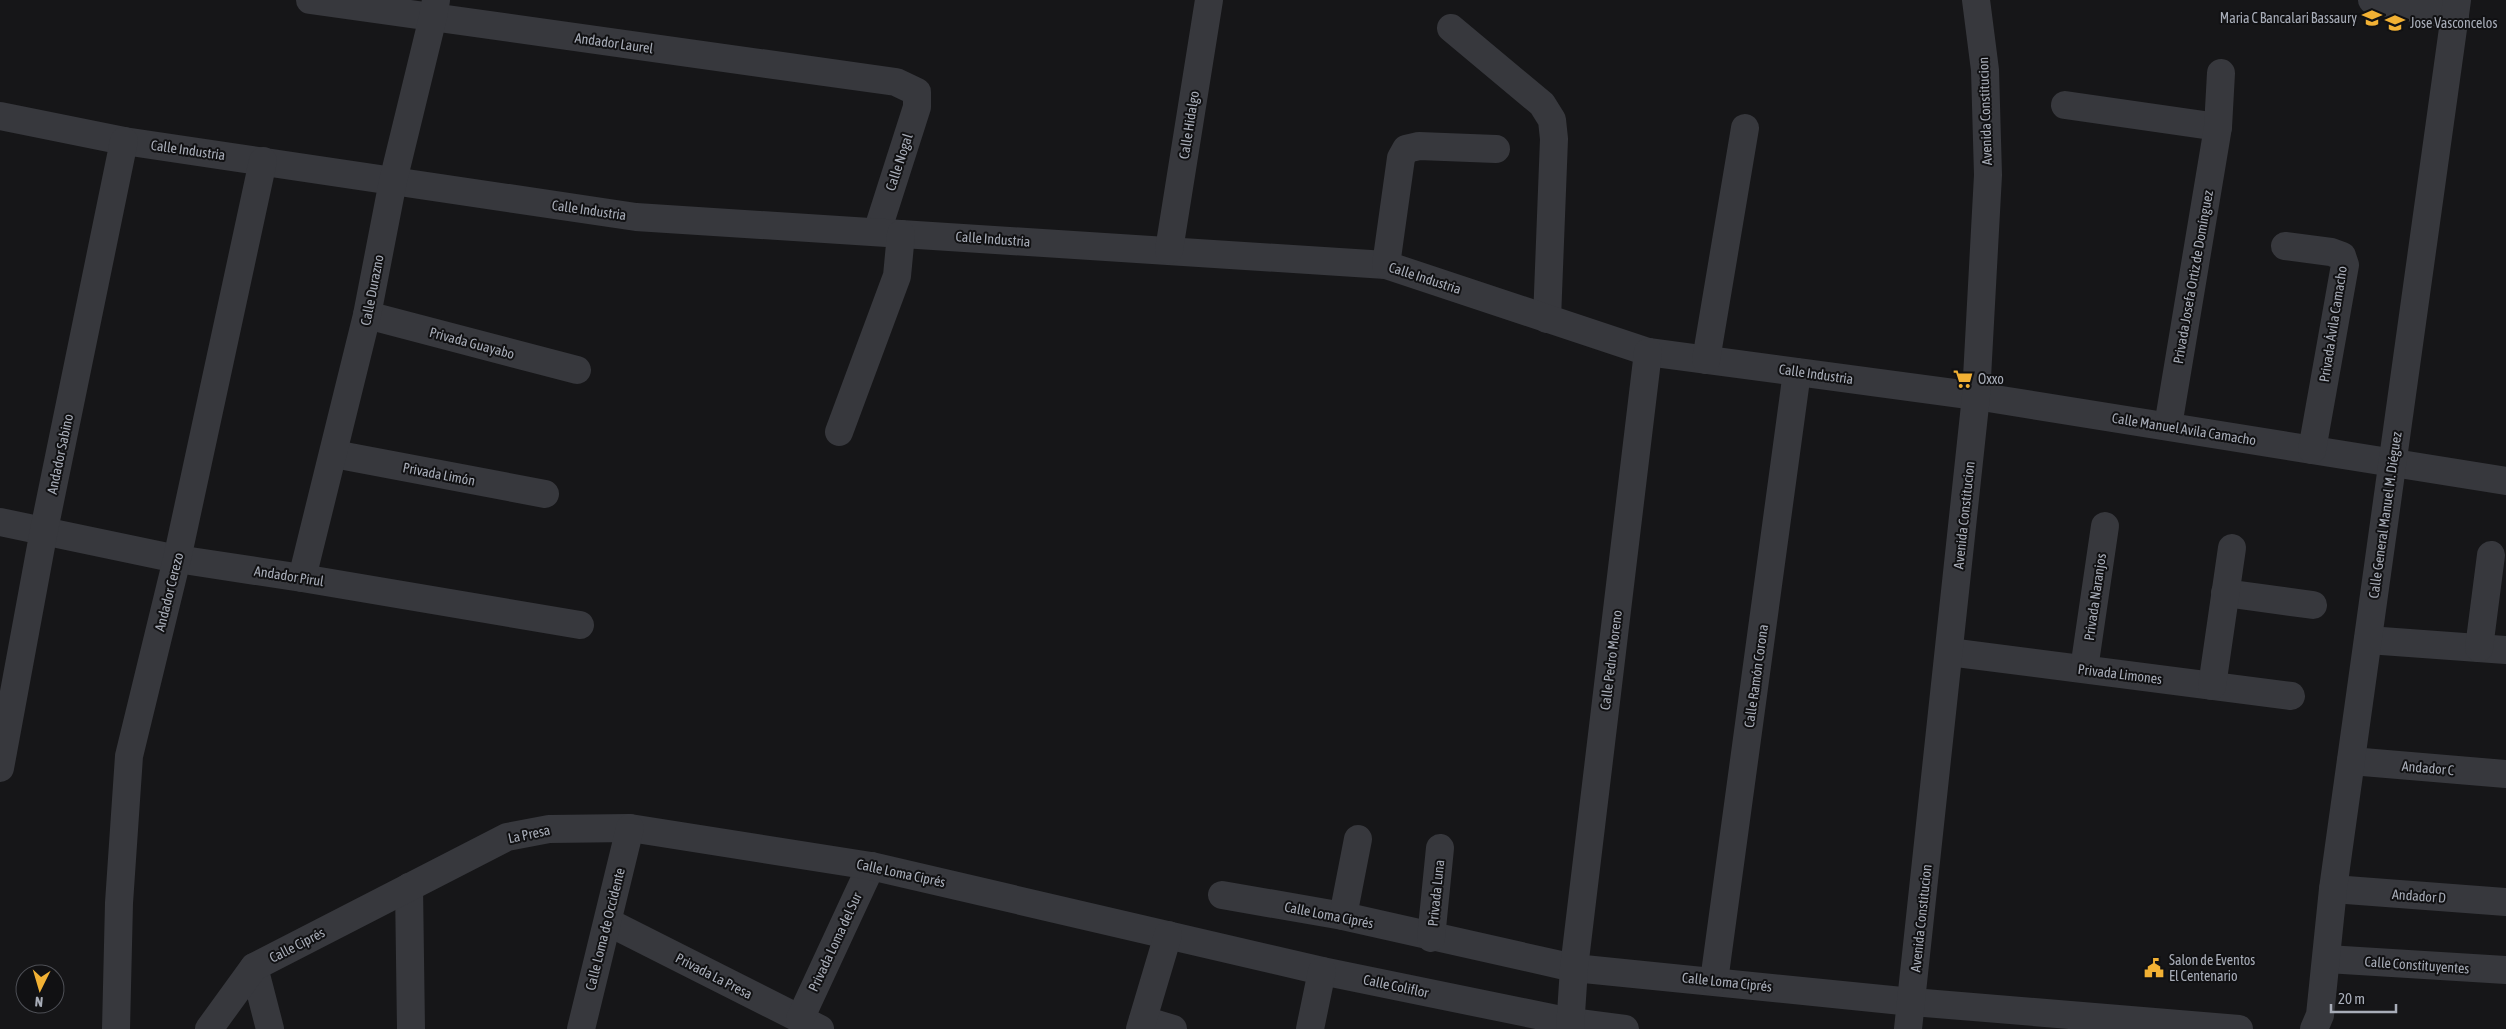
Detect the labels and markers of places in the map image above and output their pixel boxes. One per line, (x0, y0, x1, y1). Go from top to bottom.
school or university icon: Maria C Bancalari Bassaury (2361, 7, 2383, 29)
place label: Maria C Bancalari Bassaury (2220, 10, 2357, 26)
school or university icon: Jose Vasconcelos (2384, 12, 2406, 34)
place label: Jose Vasconcelos (2410, 15, 2497, 31)
supermarket icon: Oxxo (1952, 368, 1974, 390)
place label: Oxxo (1978, 371, 2004, 387)
place label: Salon de Eventos El Centenario (2169, 952, 2255, 984)
public building icon: Salon de Eventos El Centenario (2143, 957, 2165, 979)

